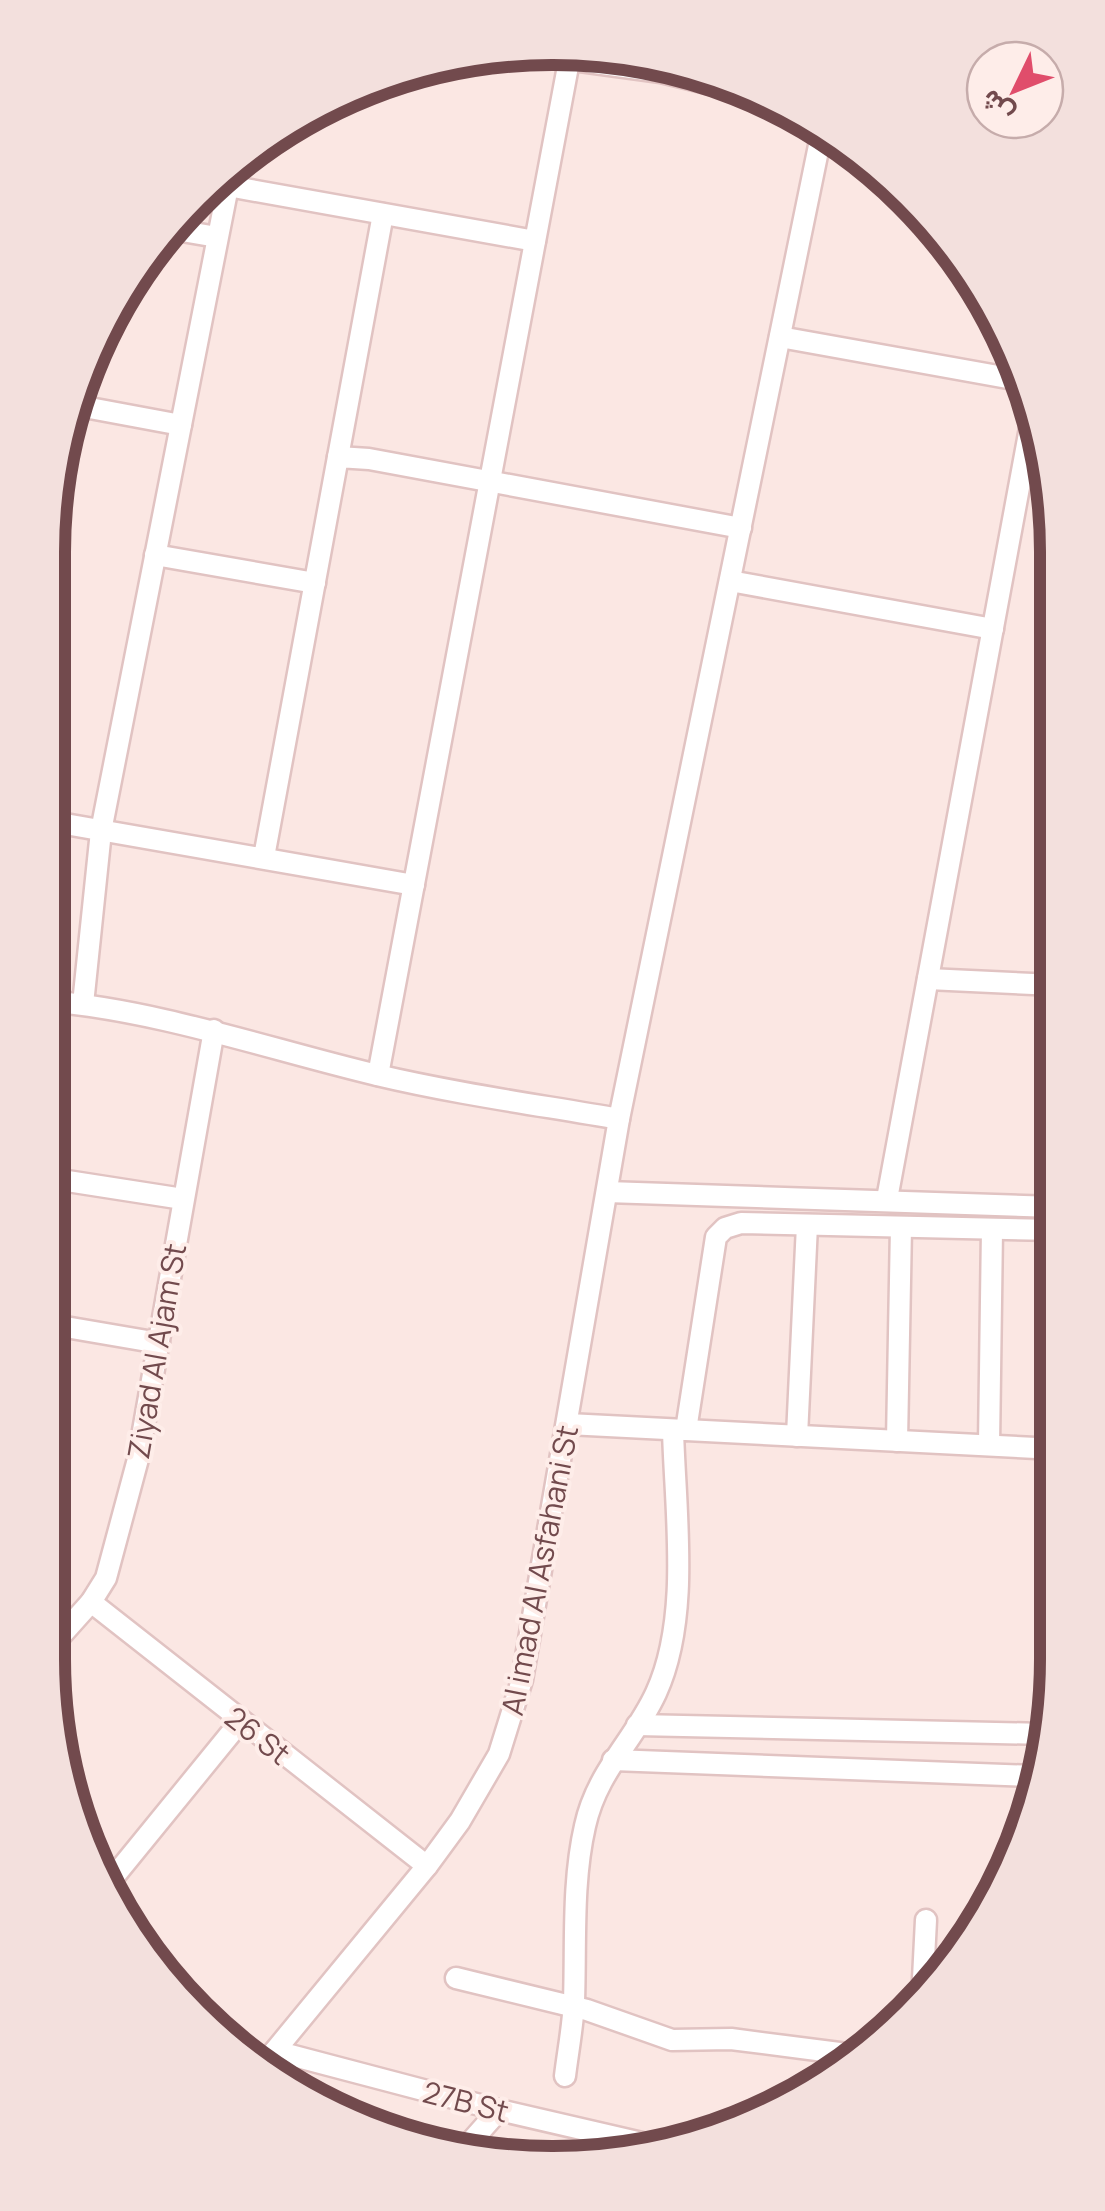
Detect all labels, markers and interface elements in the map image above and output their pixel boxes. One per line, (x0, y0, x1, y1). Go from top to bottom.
north arrow (965, 40, 1065, 140)
text: ش (971, 82, 1021, 133)
street label: Ziyad Al Ajam St (117, 1240, 195, 1462)
street label: Al imad Al Asfahani St (491, 1422, 587, 1718)
street label: 26 St (217, 1697, 299, 1773)
street label: 27B St (419, 2071, 513, 2131)

